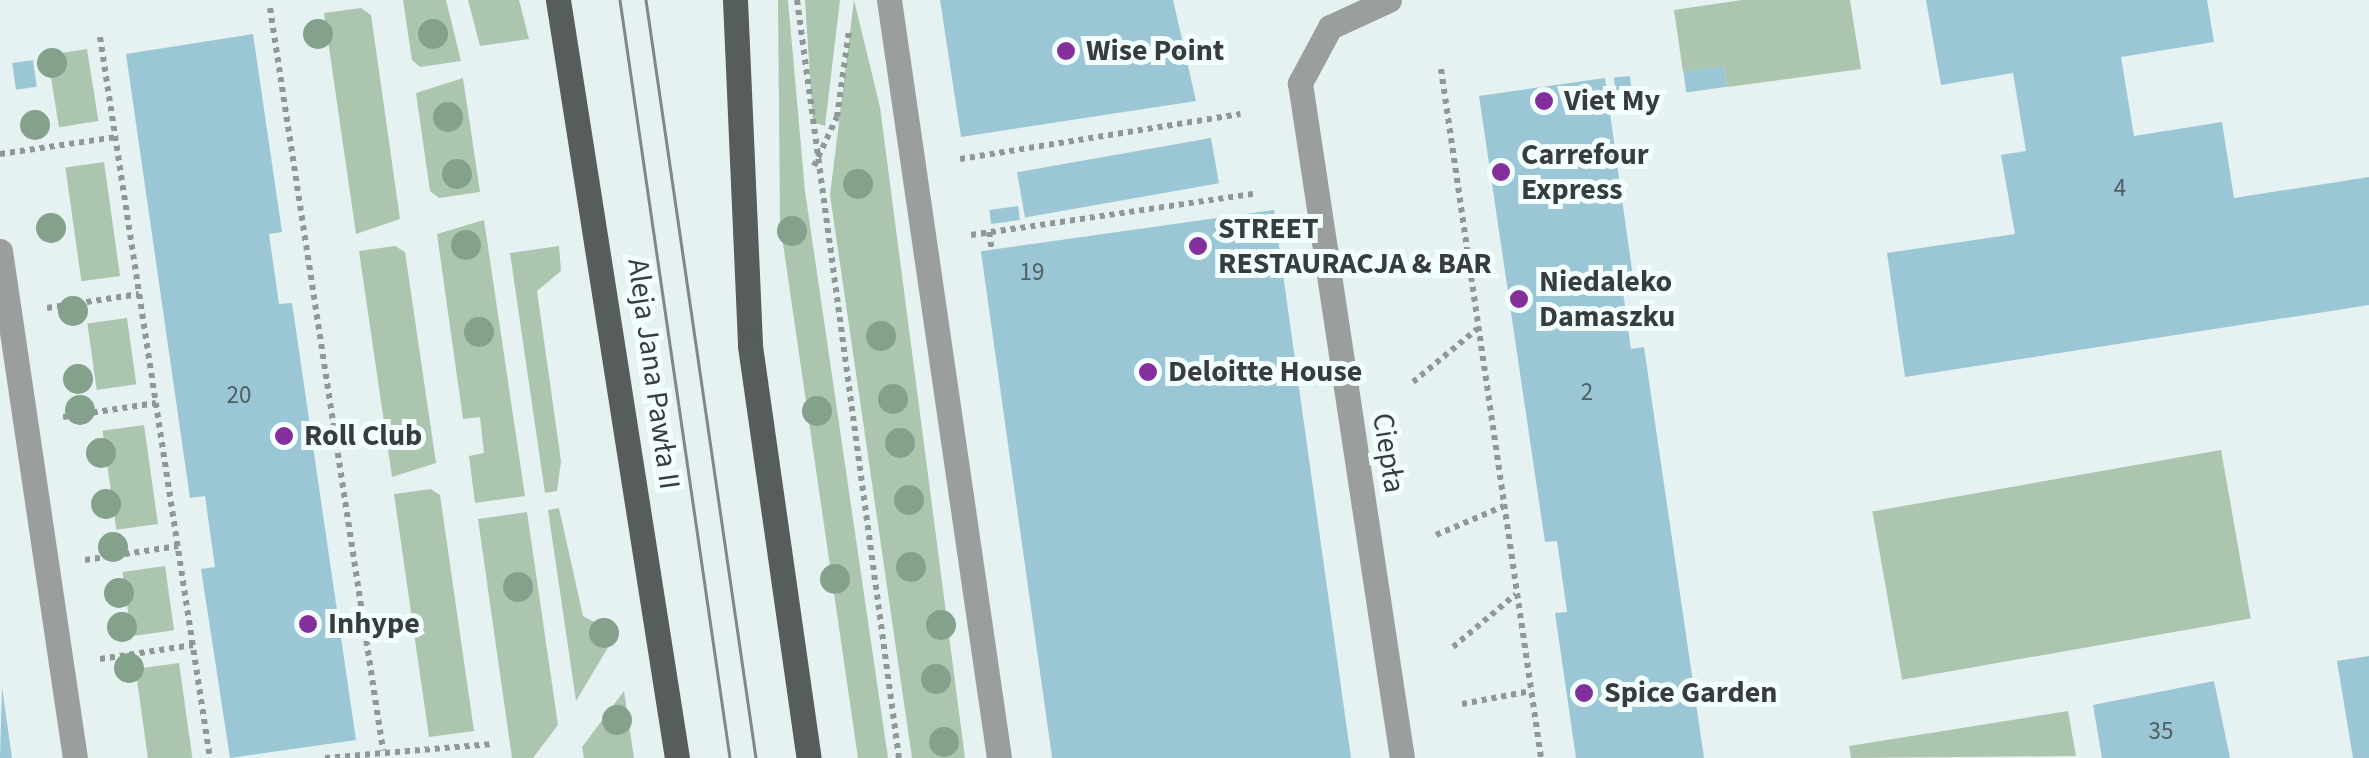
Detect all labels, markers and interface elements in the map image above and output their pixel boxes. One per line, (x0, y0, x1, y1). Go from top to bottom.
place label: Wise Point (1086, 33, 1224, 69)
marker: Wise Point (1055, 40, 1077, 62)
place label: Viet My (1564, 83, 1660, 119)
marker: Viet My (1533, 90, 1555, 112)
place label: Carrefour Express (1521, 137, 1649, 208)
marker: Carrefour Express (1490, 161, 1512, 183)
house number: 4 (2114, 173, 2126, 203)
place label: STREET RESTAURACJA & BAR (1218, 211, 1492, 282)
marker: STREET RESTAURACJA & BAR (1187, 235, 1209, 257)
street label: Aleja Jana Pawła II (619, 256, 687, 492)
house number: 19 (1020, 257, 1044, 287)
place label: Niedaleko Damaszku (1539, 264, 1675, 334)
marker: Niedaleko Damaszku (1508, 288, 1530, 310)
place label: Deloitte House (1168, 354, 1362, 390)
marker: Deloitte House (1137, 361, 1159, 383)
house number: 2 (1581, 377, 1593, 407)
house number: 20 (227, 380, 251, 410)
street label: Ciepła (1364, 411, 1412, 495)
place label: Roll Club (304, 418, 422, 454)
marker: Roll Club (273, 425, 295, 447)
place label: Inhype (328, 606, 420, 642)
marker: Inhype (297, 613, 319, 635)
place label: Spice Garden (1604, 675, 1777, 711)
marker: Spice Garden (1573, 682, 1595, 704)
house number: 35 (2149, 716, 2173, 746)

